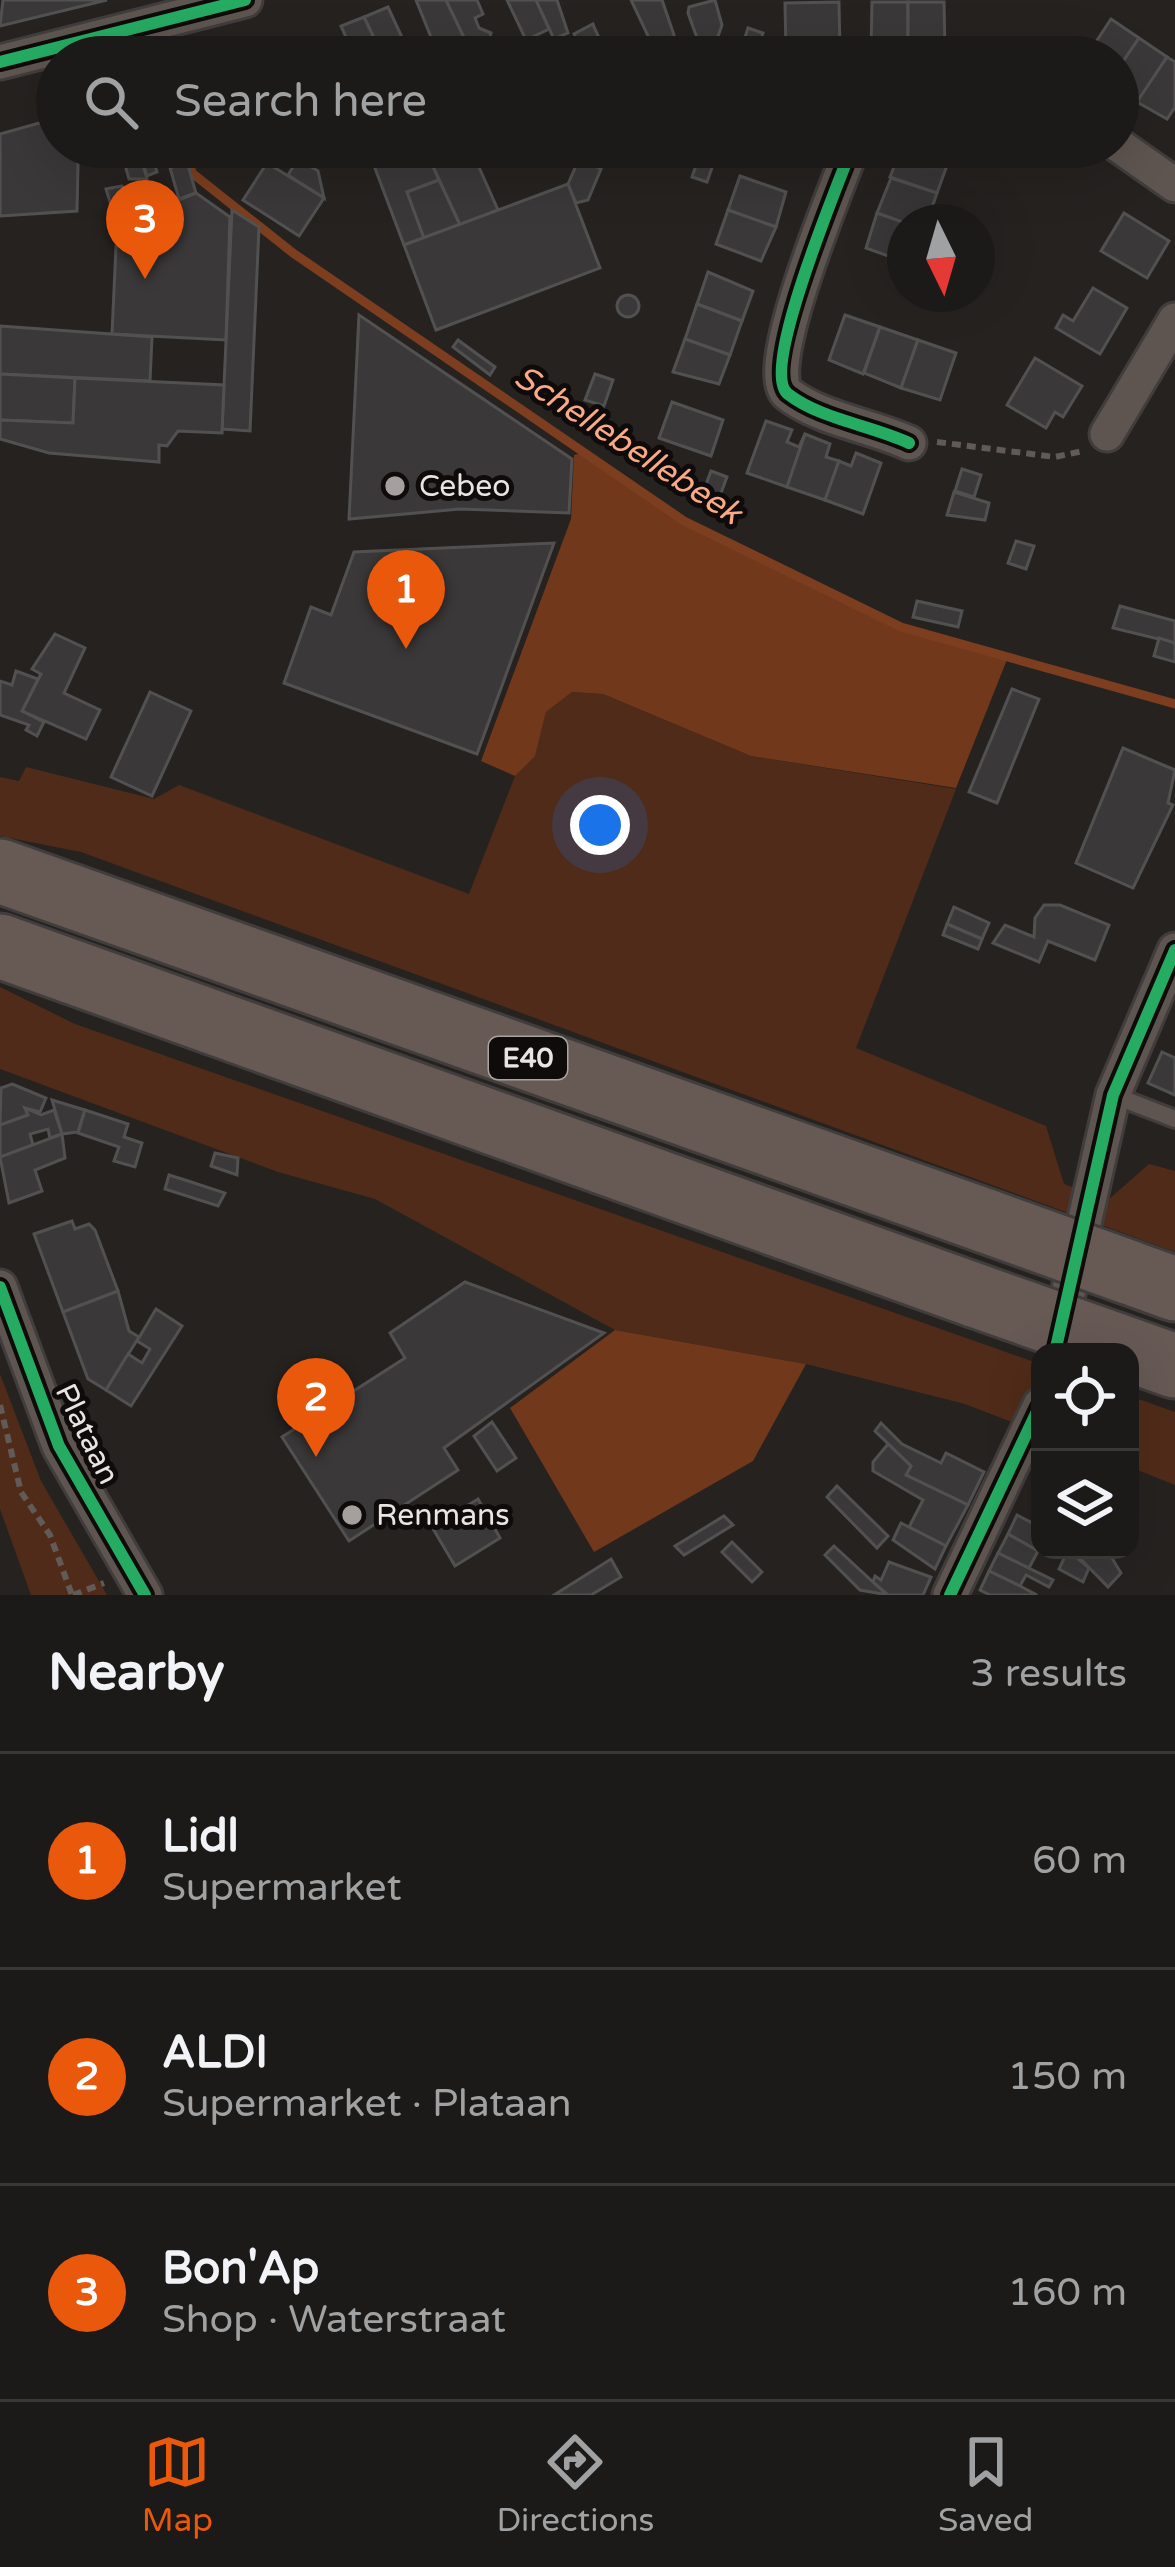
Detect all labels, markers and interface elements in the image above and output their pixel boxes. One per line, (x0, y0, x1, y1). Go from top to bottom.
search box (36, 36, 1139, 168)
icon: search (78, 69, 144, 135)
text: Search here (174, 75, 427, 129)
pin: 3 (106, 180, 184, 279)
north arrow (887, 204, 995, 312)
water label: Schellebellebeek (507, 357, 750, 534)
place label: Cebeo (419, 468, 511, 505)
marker: Cebeo (382, 473, 408, 499)
pin: 1 (367, 550, 445, 649)
your location (570, 795, 630, 855)
road number: E40 (489, 1037, 567, 1079)
map controls (1031, 1343, 1139, 1559)
button: locate (1031, 1343, 1139, 1451)
pin: 2 (277, 1358, 355, 1457)
street label: Plataan (47, 1378, 127, 1490)
button: layers (1031, 1451, 1139, 1559)
place label: Renmans (376, 1497, 510, 1534)
marker: Renmans (339, 1502, 365, 1528)
text: Nearby (48, 1642, 225, 1704)
text: 3 results (970, 1650, 1127, 1697)
text: Lidl (162, 1810, 239, 1864)
text: 1 (75, 1837, 99, 1884)
text: 60 m (1032, 1837, 1127, 1884)
text: Supermarket (162, 1864, 402, 1911)
text: ALDI (162, 2026, 268, 2080)
text: 2 (75, 2053, 99, 2100)
text: 150 m (1008, 2053, 1127, 2100)
text: Supermarket · Plataan (162, 2080, 572, 2127)
text: Bon'Ap (162, 2242, 319, 2296)
text: 3 (75, 2269, 99, 2316)
text: 160 m (1008, 2269, 1127, 2316)
text: Shop · Waterstraat (162, 2296, 506, 2343)
tab: Map (142, 2429, 213, 2540)
tab: Directions (497, 2429, 654, 2540)
tab: Saved (938, 2429, 1033, 2540)

